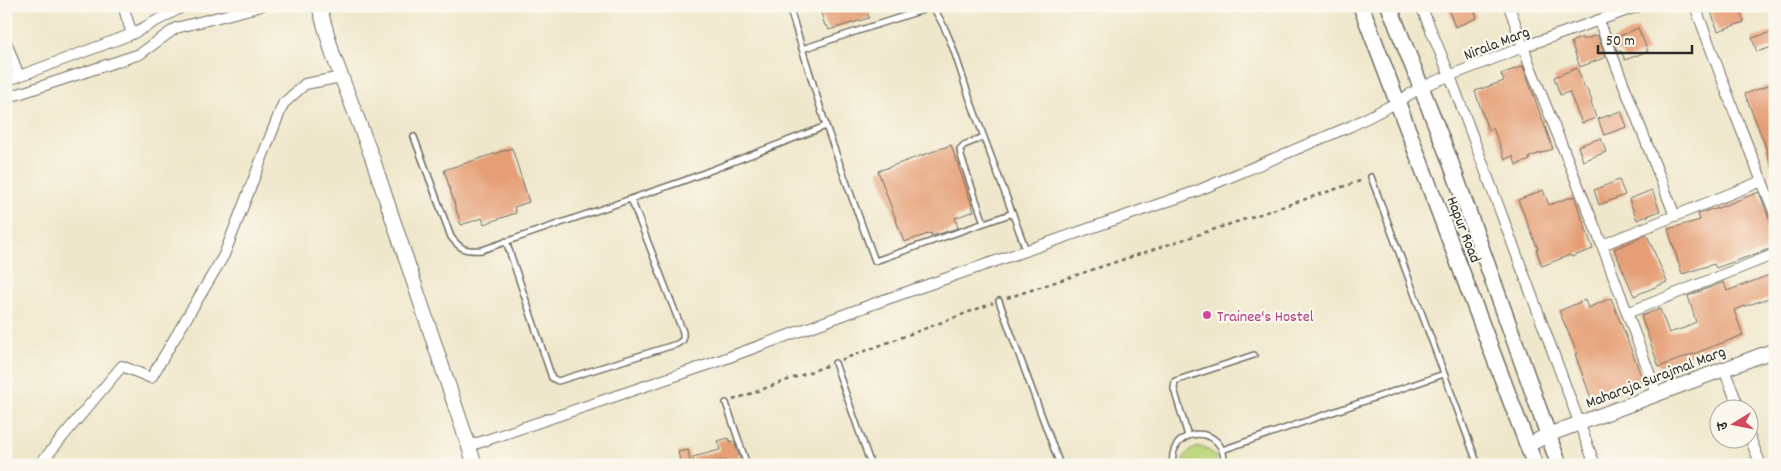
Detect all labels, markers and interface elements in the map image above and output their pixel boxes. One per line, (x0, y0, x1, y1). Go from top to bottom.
street label: Nirala Marg (1461, 21, 1533, 67)
scale bar (1598, 22, 1692, 54)
text: 50 m (1606, 31, 1635, 53)
street label: Hapur Road (1439, 193, 1486, 266)
place label: Trainee's Hostel (1217, 306, 1314, 329)
marker: Trainee's Hostel (1201, 309, 1213, 321)
street label: Maharaja Surajmal Marg (1583, 341, 1729, 416)
north arrow (1708, 398, 1758, 448)
text: उ (1712, 419, 1734, 433)

